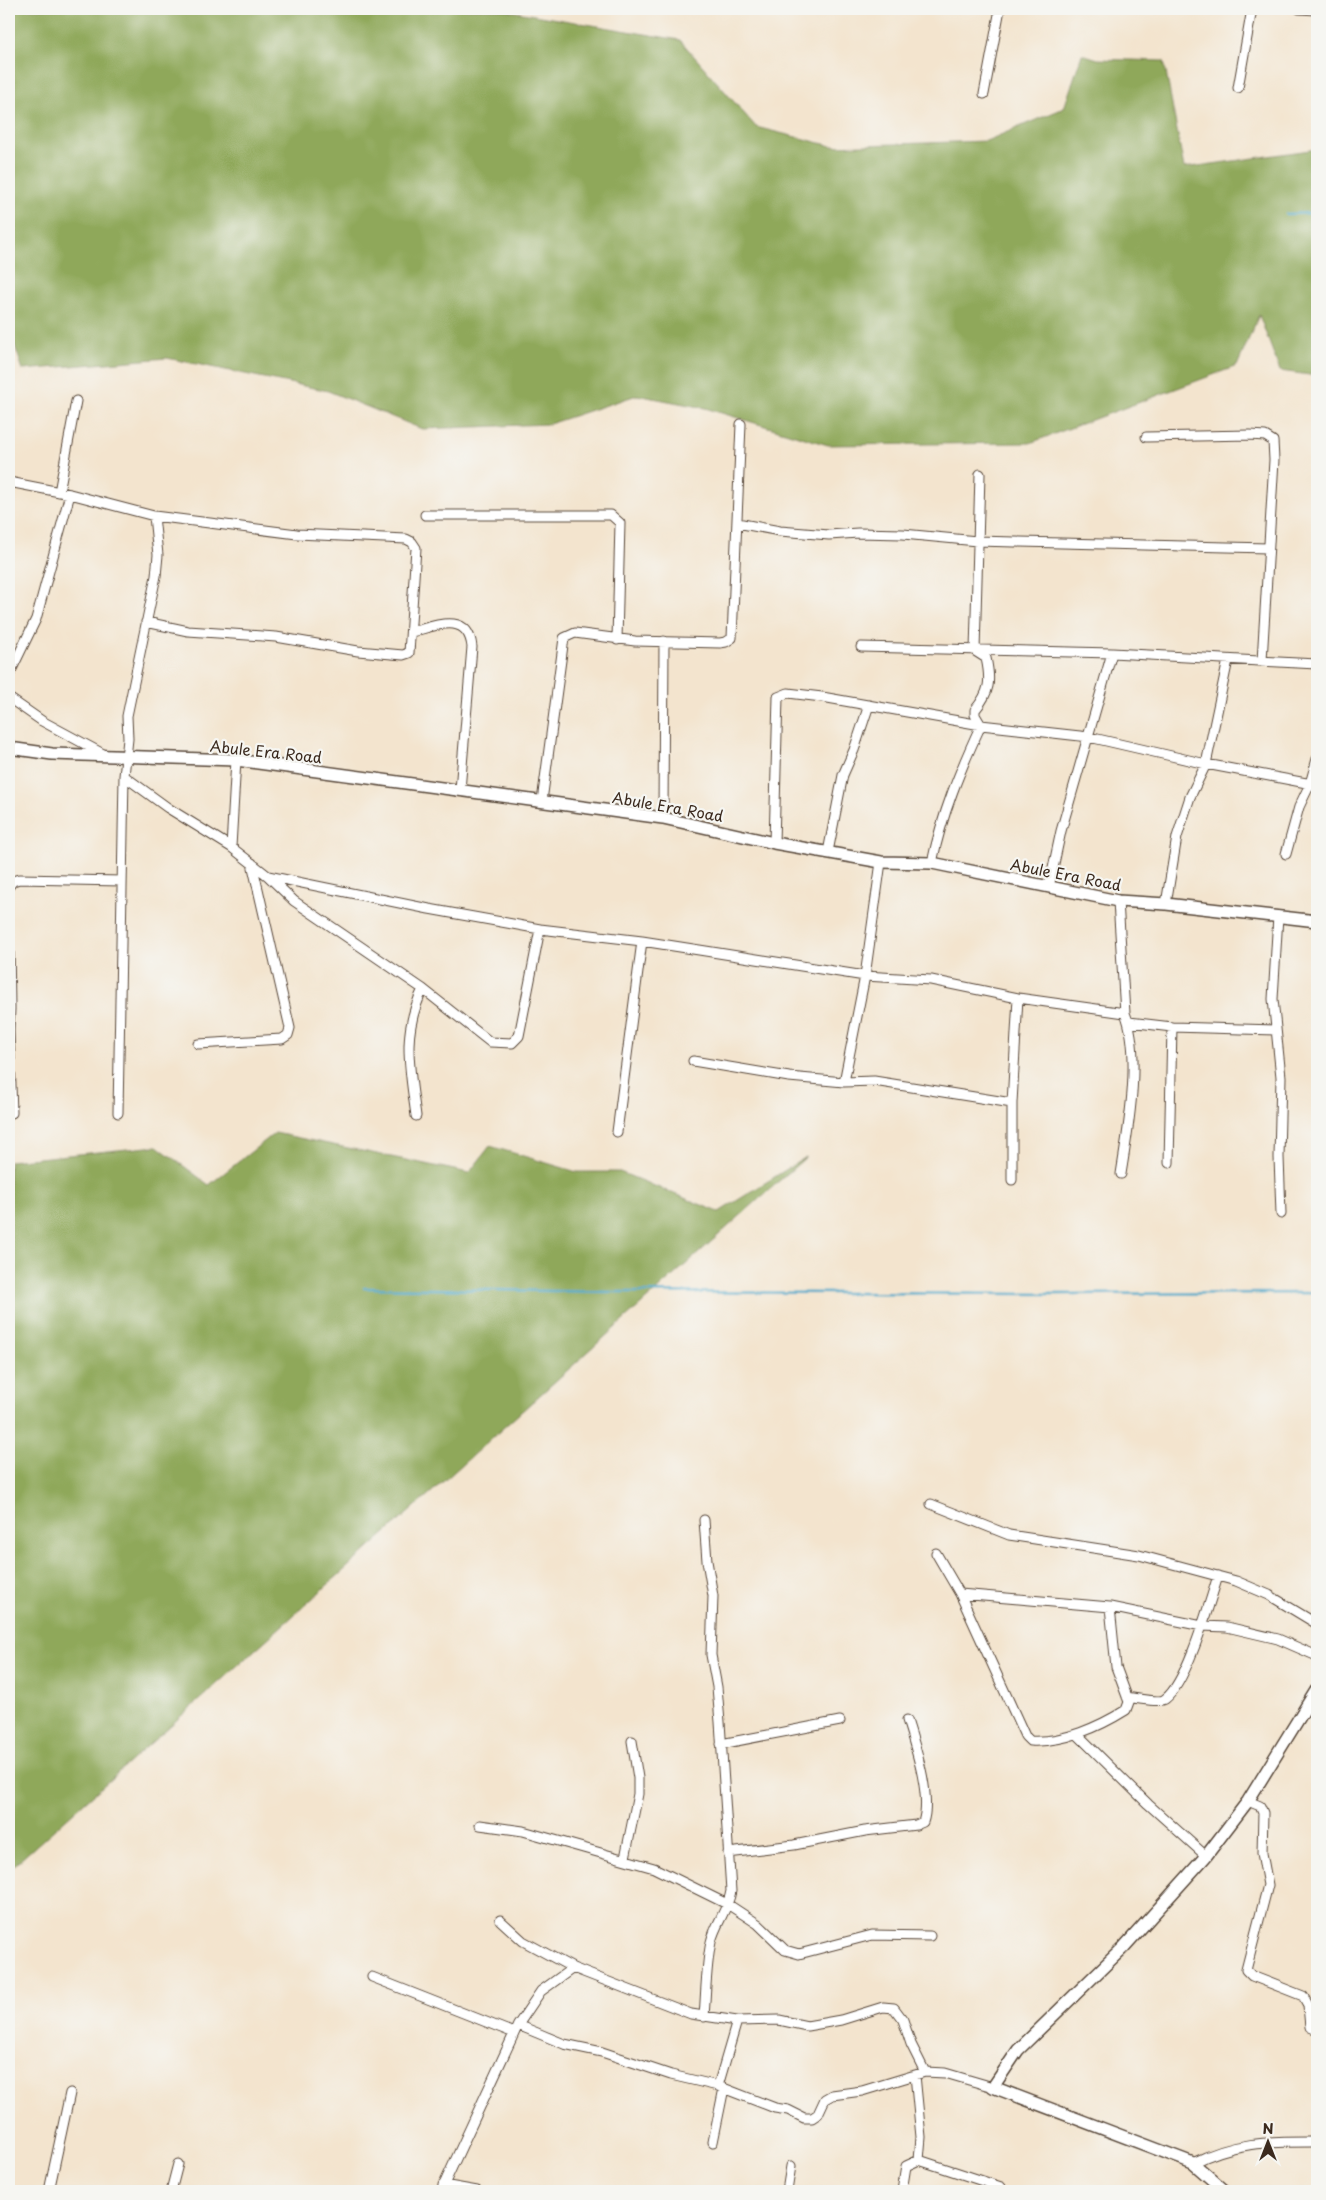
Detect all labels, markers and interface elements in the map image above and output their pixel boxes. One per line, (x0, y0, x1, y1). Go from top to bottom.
street label: Abule Era Road (209, 734, 323, 768)
street label: Abule Era Road (611, 785, 725, 827)
street label: Abule Era Road (1009, 852, 1124, 896)
north arrow (1244, 2118, 1294, 2168)
text: N (1262, 2118, 1274, 2139)

